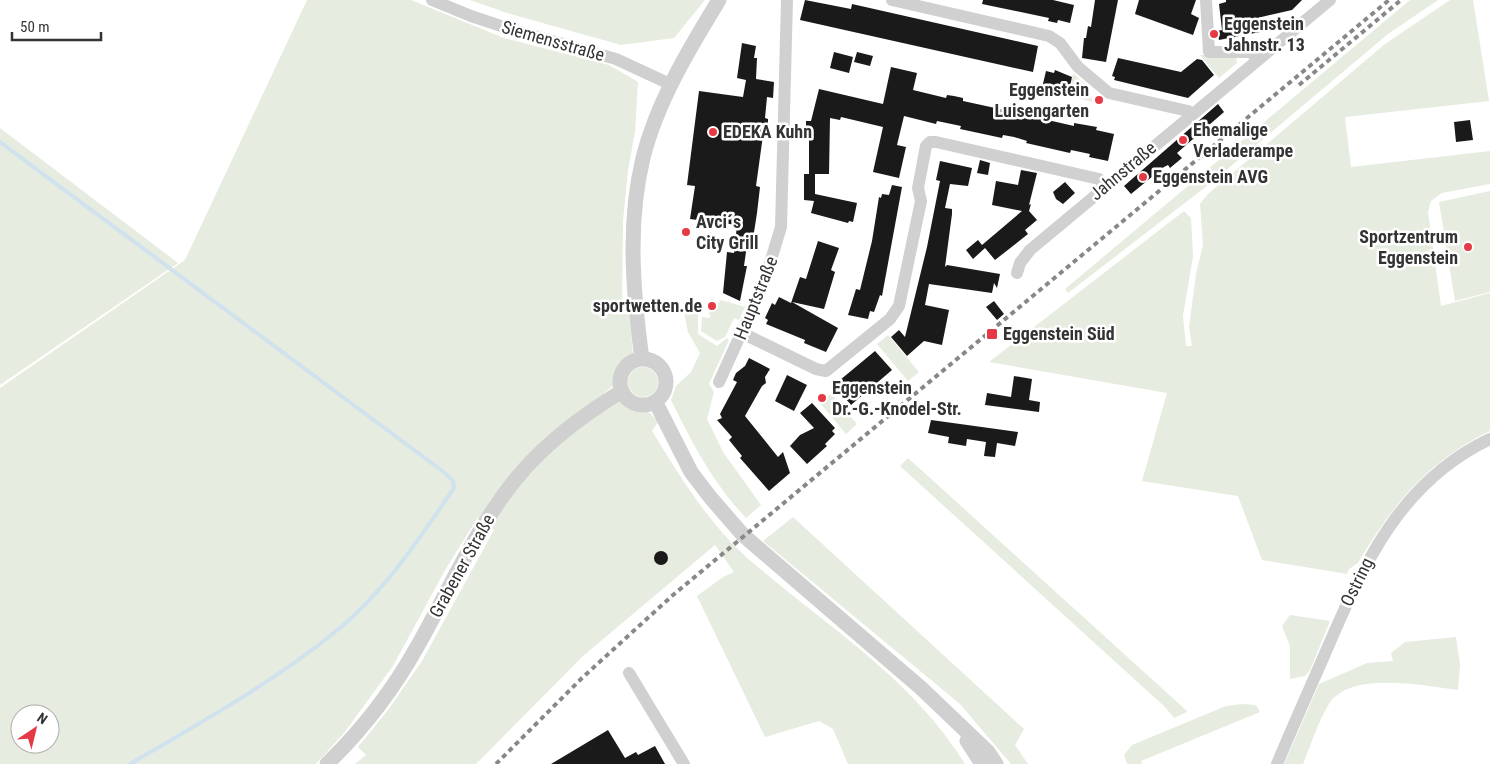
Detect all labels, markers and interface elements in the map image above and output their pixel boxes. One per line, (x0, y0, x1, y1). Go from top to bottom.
scale bar (12, 10, 101, 42)
place label: Eggenstein Jahnstr. 13 (1224, 13, 1305, 55)
street label: Siemensstraße (499, 16, 607, 65)
text: 50 m (20, 18, 50, 36)
marker: Eggenstein Jahnstr. 13 (1208, 28, 1220, 40)
place label: Eggenstein Luisengarten (995, 79, 1089, 121)
marker: Eggenstein Luisengarten (1093, 94, 1105, 106)
place label: Ehemalige Verladerampe (1193, 119, 1294, 161)
place label: EDEKA Kuhn (723, 121, 812, 142)
marker: EDEKA Kuhn (707, 126, 719, 138)
marker: Ehemalige Verladerampe (1177, 134, 1189, 146)
street label: Jahnstraße (1085, 137, 1160, 204)
place label: Eggenstein AVG (1153, 166, 1268, 187)
marker: Eggenstein AVG (1137, 171, 1149, 183)
place label: Avci´s City Grill (696, 211, 759, 253)
marker: Avci´s City Grill (680, 226, 692, 238)
place label: Sportzentrum Eggenstein (1359, 226, 1458, 268)
marker: Sportzentrum Eggenstein (1462, 241, 1474, 253)
street label: Hauptstraße (729, 253, 782, 342)
place label: sportwetten.de (593, 295, 702, 316)
marker: sportwetten.de (706, 300, 718, 312)
place label: Eggenstein Süd (1003, 323, 1115, 344)
marker: Eggenstein Süd (985, 327, 999, 341)
place label: Eggenstein Dr.-G.-Knodel-Str. (832, 377, 962, 419)
marker: Eggenstein Dr.-G.-Knodel-Str. (816, 392, 828, 404)
street label: Grabener Straße (425, 510, 499, 621)
street label: Ostring (1336, 554, 1377, 610)
north arrow (10, 704, 60, 754)
text: N (34, 709, 51, 727)

